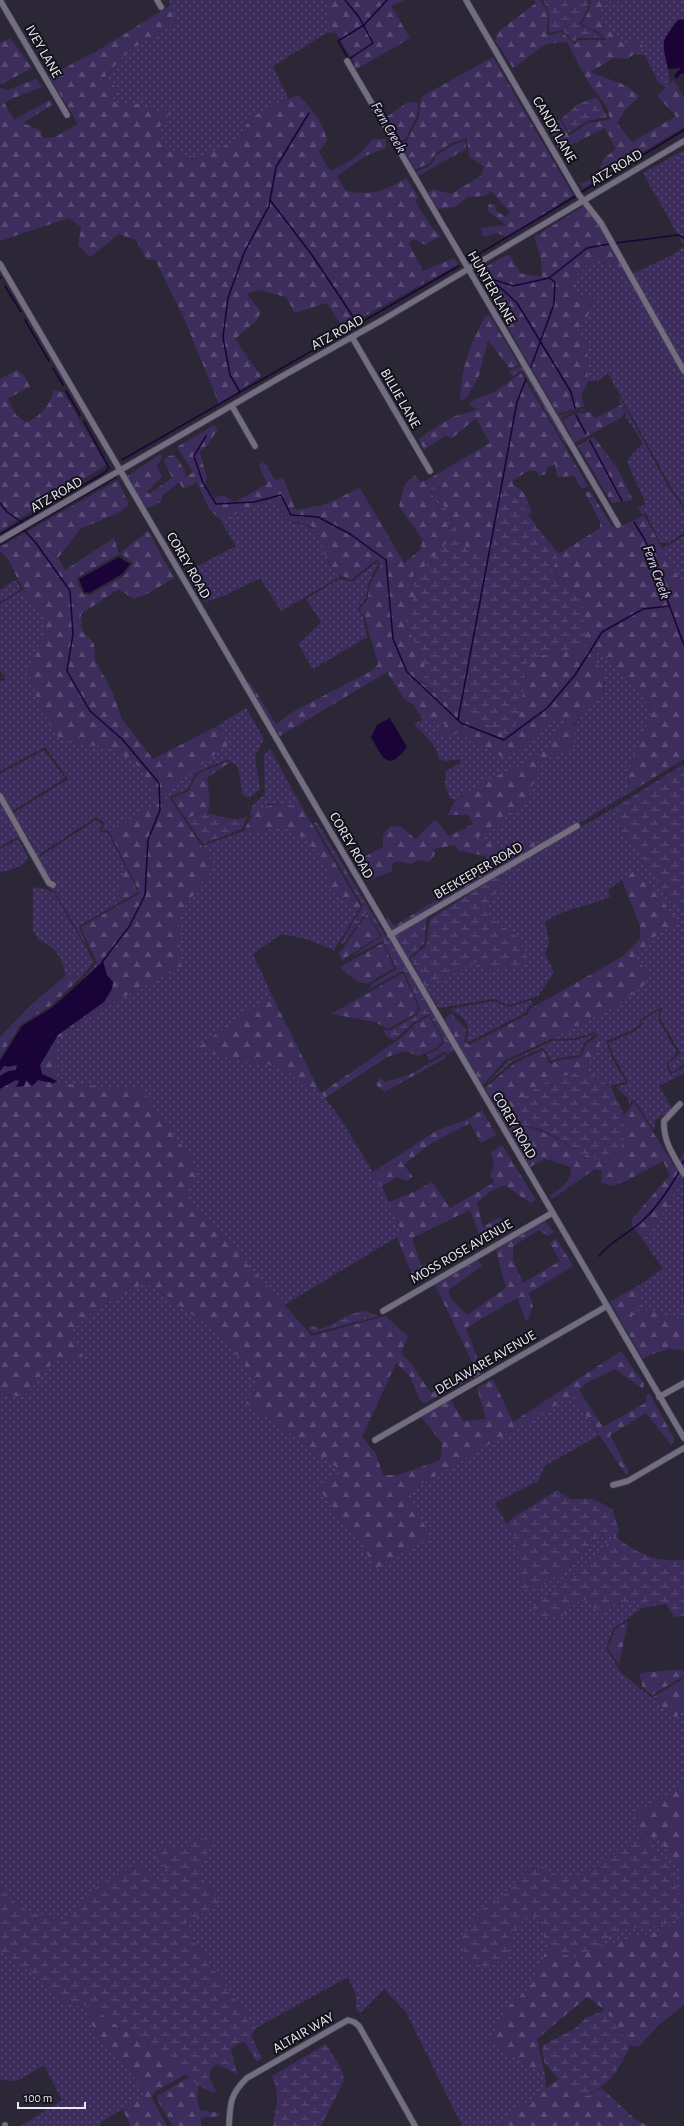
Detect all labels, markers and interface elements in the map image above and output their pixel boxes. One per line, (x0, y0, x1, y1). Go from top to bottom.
street label: IVEY LANE (23, 23, 64, 80)
street label: CANDY LANE (530, 94, 579, 165)
water label: Fern Creek (368, 99, 409, 155)
street label: ATZ ROAD (588, 147, 645, 189)
street label: HUNTER LANE (465, 249, 518, 327)
street label: ATZ ROAD (309, 313, 366, 353)
street label: BILLIE LANE (378, 366, 423, 431)
street label: ATZ ROAD (28, 474, 85, 515)
street label: COREY ROAD (164, 530, 213, 601)
water label: Fern Creek (640, 543, 673, 601)
street label: COREY ROAD (327, 810, 376, 881)
street label: BEEKEEPER ROAD (432, 840, 525, 902)
street label: COREY ROAD (490, 1090, 539, 1161)
street label: MOSS ROSE AVENUE (408, 1217, 515, 1287)
street label: DELAWARE AVENUE (433, 1328, 539, 1397)
street label: ALTAIR WAY (270, 2009, 337, 2056)
scale bar (18, 2084, 85, 2110)
text: 100 m (24, 2092, 52, 2104)

